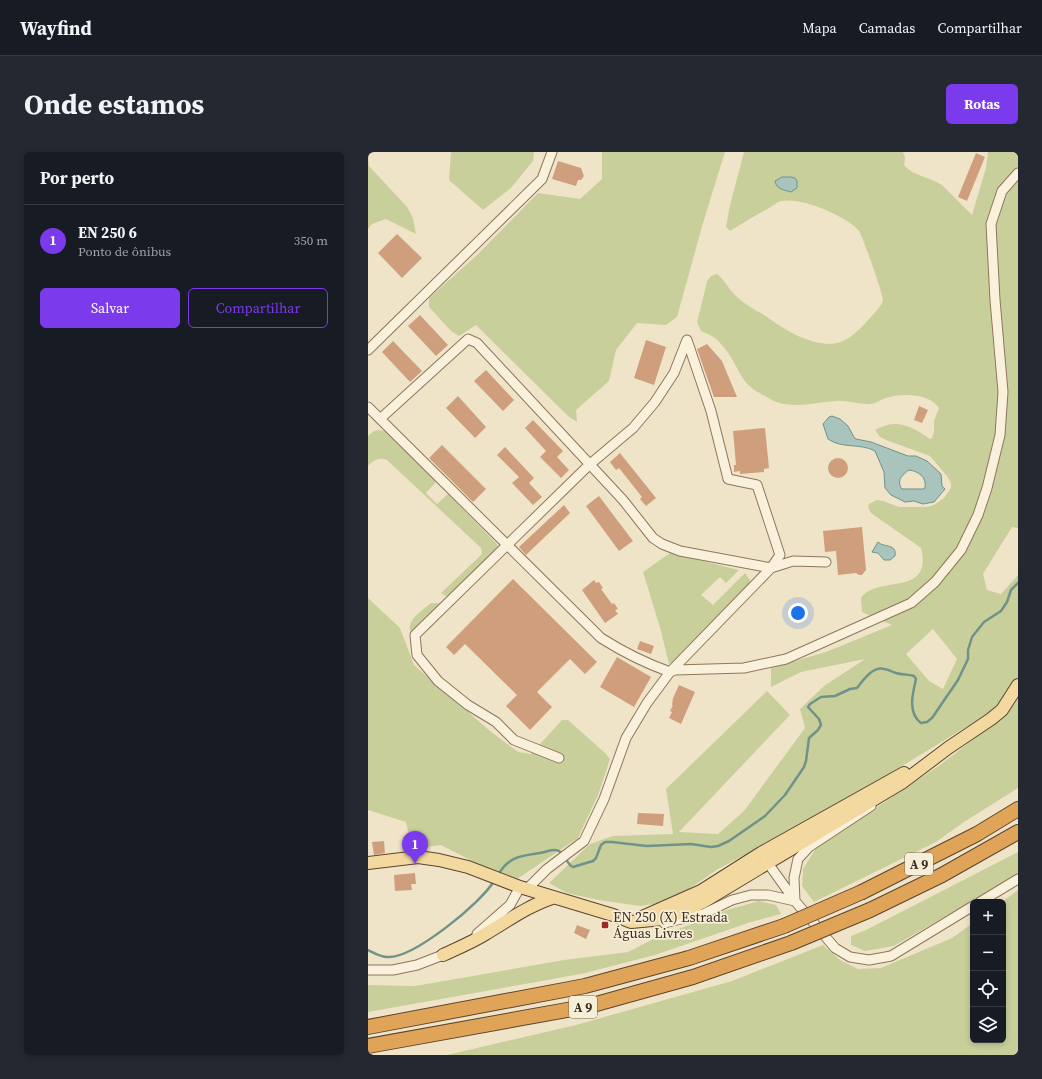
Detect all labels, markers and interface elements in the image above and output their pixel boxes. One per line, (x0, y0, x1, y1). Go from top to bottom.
text: Wayfind (20, 15, 92, 41)
text: Mapa (802, 18, 837, 38)
text: Camadas (859, 18, 915, 38)
text: Compartilhar (937, 18, 1022, 38)
button: Rotas (946, 84, 1018, 124)
text: Onde estamos (24, 85, 204, 123)
text: Por perto (40, 166, 114, 190)
text: EN 250 6 (78, 222, 137, 243)
text: 1 (49, 232, 57, 249)
text: 350 m (294, 232, 328, 249)
text: Ponto de ônibus (78, 243, 171, 260)
button: Salvar (40, 288, 180, 328)
button: Compartilhar (188, 288, 328, 328)
your location (788, 603, 808, 623)
pin: 1 (402, 831, 428, 864)
road number: A 9 (905, 853, 933, 875)
map controls (970, 899, 1006, 1043)
button: + (970, 899, 1006, 935)
place label: EN 250 (X) Estrada Águas Livres (613, 907, 729, 943)
marker: EN 250 (X) Estrada Águas Livres (600, 920, 610, 930)
button: − (970, 935, 1006, 971)
button: locate (970, 971, 1006, 1007)
road number: A 9 (569, 996, 597, 1018)
button: layers (970, 1007, 1006, 1043)

